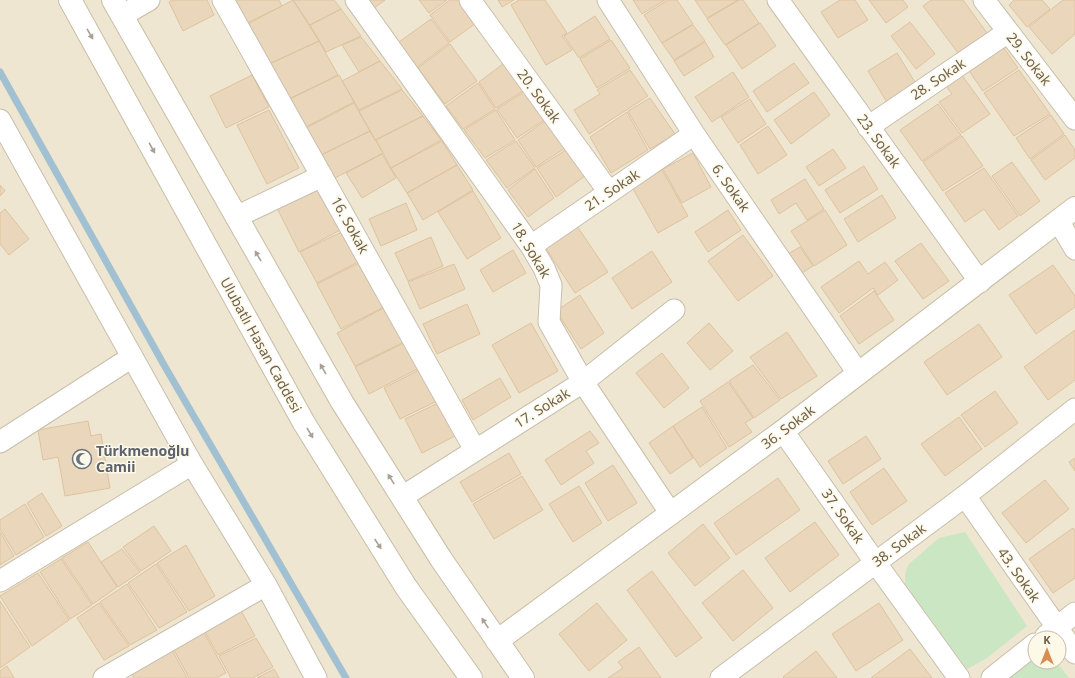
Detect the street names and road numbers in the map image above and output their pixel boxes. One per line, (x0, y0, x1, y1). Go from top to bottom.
street label: 29. Sokak (1003, 28, 1056, 90)
street label: 28. Sokak (907, 53, 969, 104)
street label: 20. Sokak (513, 65, 566, 127)
street label: 23. Sokak (853, 110, 906, 172)
street label: 6. Sokak (708, 160, 755, 216)
street label: 21. Sokak (581, 164, 643, 215)
street label: 16. Sokak (327, 193, 374, 257)
street label: 18. Sokak (507, 218, 556, 282)
street label: Ulubatlı Hasan Caddesi (216, 274, 307, 416)
street label: 17. Sokak (510, 383, 574, 432)
street label: 36. Sokak (757, 400, 819, 453)
street label: 37. Sokak (818, 485, 869, 547)
street label: 38. Sokak (868, 518, 930, 571)
street label: 43. Sokak (994, 544, 1045, 606)

